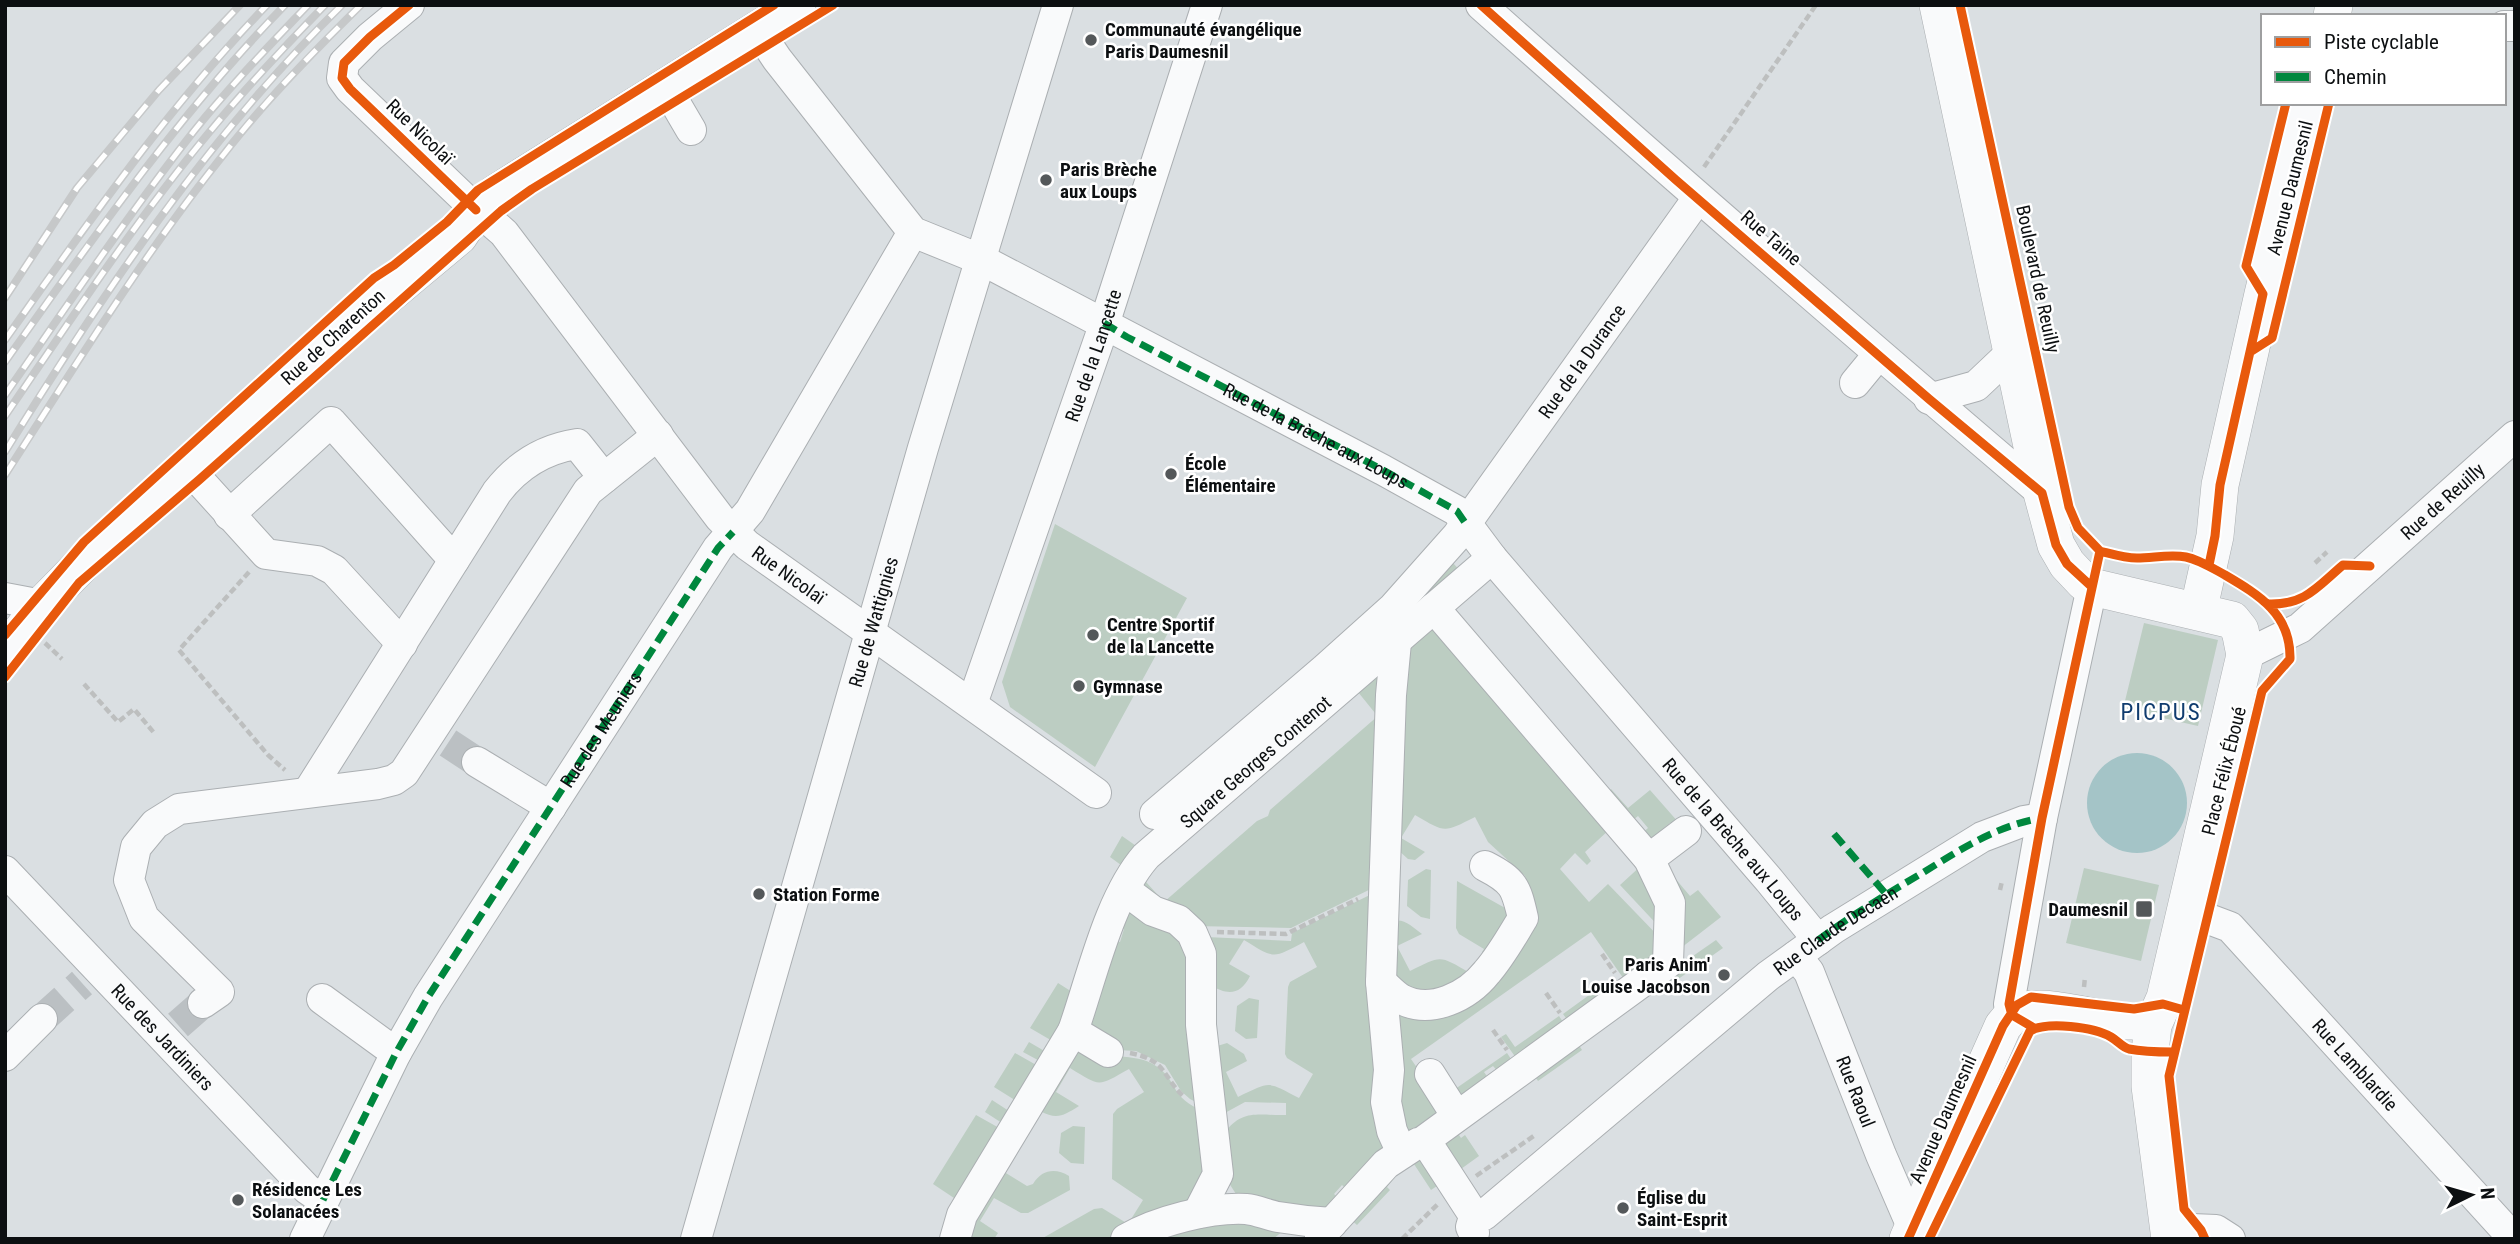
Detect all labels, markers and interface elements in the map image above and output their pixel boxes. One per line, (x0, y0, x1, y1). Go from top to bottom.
legend (2261, 14, 2506, 105)
place label: Communauté évangélique Paris Daumesnil (1105, 18, 1302, 63)
text: Piste cyclable (2324, 30, 2439, 54)
marker: Communauté évangélique Paris Daumesnil (1083, 32, 1099, 48)
text: Chemin (2324, 65, 2387, 89)
street label: Rue Nicolaï (381, 94, 460, 171)
street label: Avenue Daumesnil (2262, 118, 2318, 258)
place label: Paris Brèche aux Loups (1060, 158, 1157, 203)
marker: Paris Brèche aux Loups (1038, 172, 1054, 188)
street label: Boulevard de Reuilly (2011, 203, 2065, 355)
street label: Rue Taine (1736, 206, 1806, 271)
street label: Rue de Charenton (276, 284, 390, 390)
street label: Rue de la Lancette (1060, 286, 1126, 425)
street label: Rue de la Durance (1533, 299, 1630, 423)
street label: Rue de la Brèche aux Loups (1219, 378, 1413, 493)
place label: École Élémentaire (1185, 452, 1276, 497)
street label: Rue de Reuilly (2396, 458, 2489, 544)
marker: École Élémentaire (1163, 466, 1179, 482)
street label: Rue Nicolaï (748, 541, 831, 610)
street label: Rue de Wattignies (843, 554, 903, 690)
place label: Centre Sportif de la Lancette (1107, 613, 1215, 658)
marker: Centre Sportif de la Lancette (1085, 627, 1101, 643)
street label: Rue des Meuniers (555, 667, 647, 792)
place label: Gymnase (1093, 675, 1163, 698)
marker: Gymnase (1071, 678, 1087, 694)
street label: Square Georges Contenot (1175, 691, 1336, 833)
district label: PICPUS (2120, 699, 2202, 726)
street label: Place Félix Éboué (2197, 704, 2251, 838)
street label: Rue de la Brèche aux Loups (1658, 753, 1809, 925)
street label: Rue Claude Decaen (1769, 881, 1902, 980)
place label: Station Forme (773, 883, 880, 906)
marker: Station Forme (751, 886, 767, 902)
place label: Daumesnil (2048, 898, 2128, 921)
marker: Daumesnil (2134, 899, 2154, 919)
place label: Paris Anim' Louise Jacobson (1582, 953, 1710, 998)
marker: Paris Anim' Louise Jacobson (1716, 967, 1732, 983)
street label: Rue des Jardiniers (107, 979, 219, 1095)
street label: Rue Lamblardie (2308, 1014, 2403, 1115)
street label: Avenue Daumesnil (1904, 1051, 1982, 1187)
street label: Rue Raoul (1832, 1052, 1880, 1131)
north arrow (2436, 1160, 2506, 1230)
place label: Résidence Les Solanacées (252, 1178, 362, 1223)
place label: Église du Saint-Esprit (1637, 1186, 1727, 1231)
text: N (2475, 1187, 2499, 1200)
marker: Résidence Les Solanacées (230, 1192, 246, 1208)
marker: Église du Saint-Esprit (1615, 1200, 1631, 1216)

